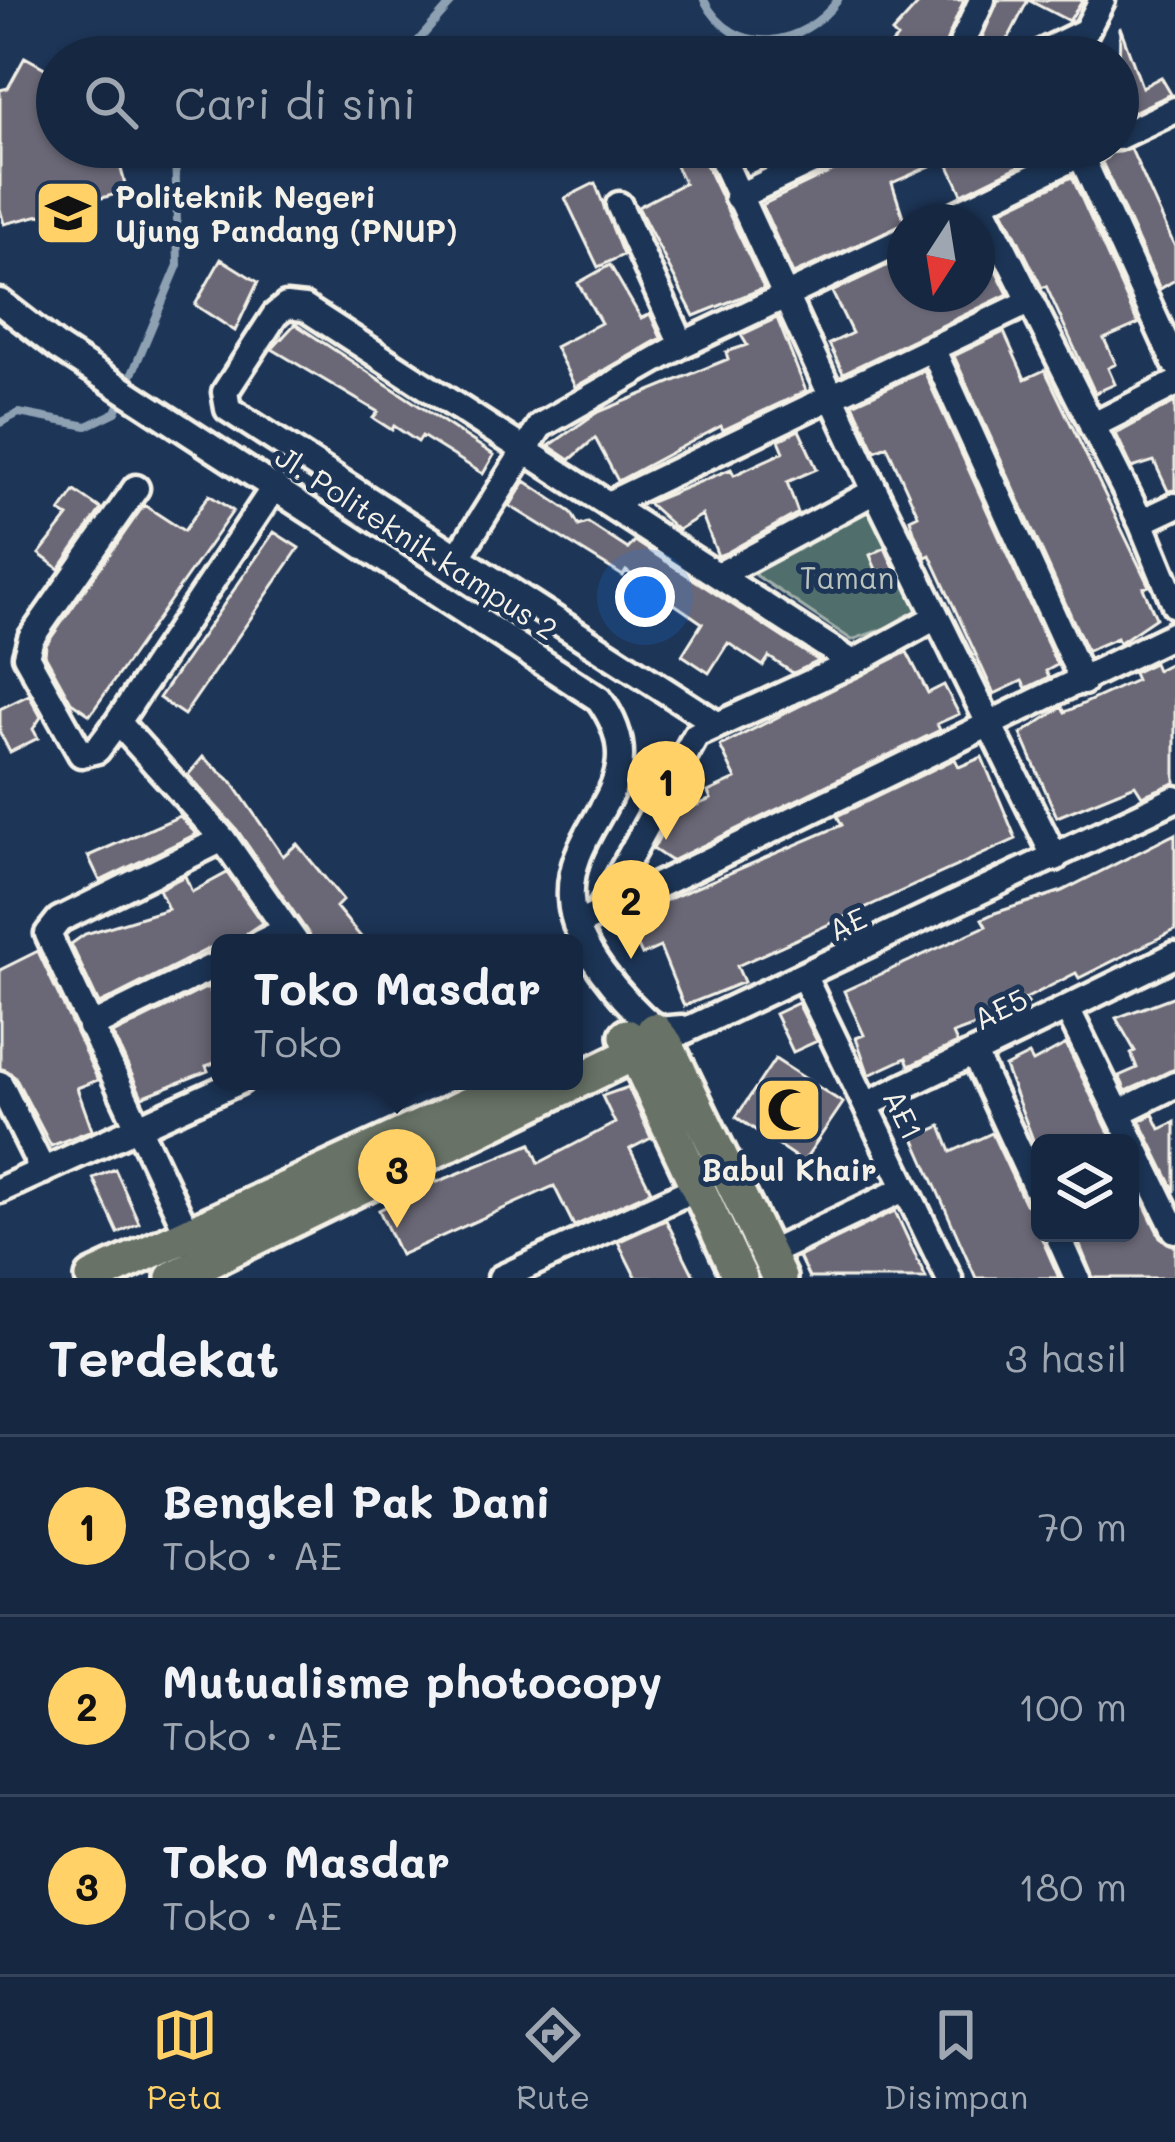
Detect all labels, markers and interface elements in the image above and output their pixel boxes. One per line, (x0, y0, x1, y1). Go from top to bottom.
search box (36, 36, 1139, 168)
icon: search (78, 69, 144, 135)
text: Cari di sini (174, 73, 416, 131)
place label: Politeknik Negeri Ujung Pandang (PNUP) (115, 176, 457, 250)
school or university icon: Politeknik Negeri Ujung Pandang (PNUP) (33, 178, 103, 248)
north arrow (887, 204, 995, 312)
street label: Jl. Politeknik kampus 2 (268, 436, 566, 648)
park label: Taman (800, 557, 894, 597)
your location (615, 567, 675, 627)
pin: 1 (627, 741, 705, 840)
pin: 2 (592, 860, 670, 959)
street label: AE (821, 897, 873, 949)
popup (211, 934, 583, 1090)
text: Toko Masdar (253, 958, 541, 1016)
street label: AE5 (966, 978, 1034, 1038)
text: Toko (253, 1016, 342, 1067)
mosque icon: Babul Khair (754, 1075, 824, 1145)
street label: AE1 (875, 1082, 933, 1146)
pin: 3 (358, 1129, 436, 1228)
map controls (1031, 1134, 1139, 1242)
button: layers (1031, 1134, 1139, 1242)
place label: Babul Khair (701, 1149, 877, 1189)
text: Terdekat (48, 1323, 279, 1390)
text: 3 hasil (1005, 1331, 1127, 1382)
text: Bengkel Pak Dani (162, 1471, 551, 1529)
text: 1 (78, 1500, 96, 1551)
text: 70 m (1038, 1500, 1127, 1551)
text: Toko · AE (162, 1529, 342, 1580)
text: Mutualisme photocopy (162, 1651, 662, 1709)
text: 2 (76, 1680, 98, 1731)
text: 100 m (1018, 1680, 1127, 1731)
text: Toko · AE (162, 1709, 342, 1760)
text: Toko Masdar (162, 1831, 450, 1889)
text: 3 (75, 1860, 99, 1911)
text: 180 m (1018, 1860, 1127, 1911)
text: Toko · AE (162, 1889, 342, 1940)
tab: Peta (147, 2002, 222, 2117)
tab: Rute (516, 2002, 590, 2117)
tab: Disimpan (884, 2002, 1028, 2117)

